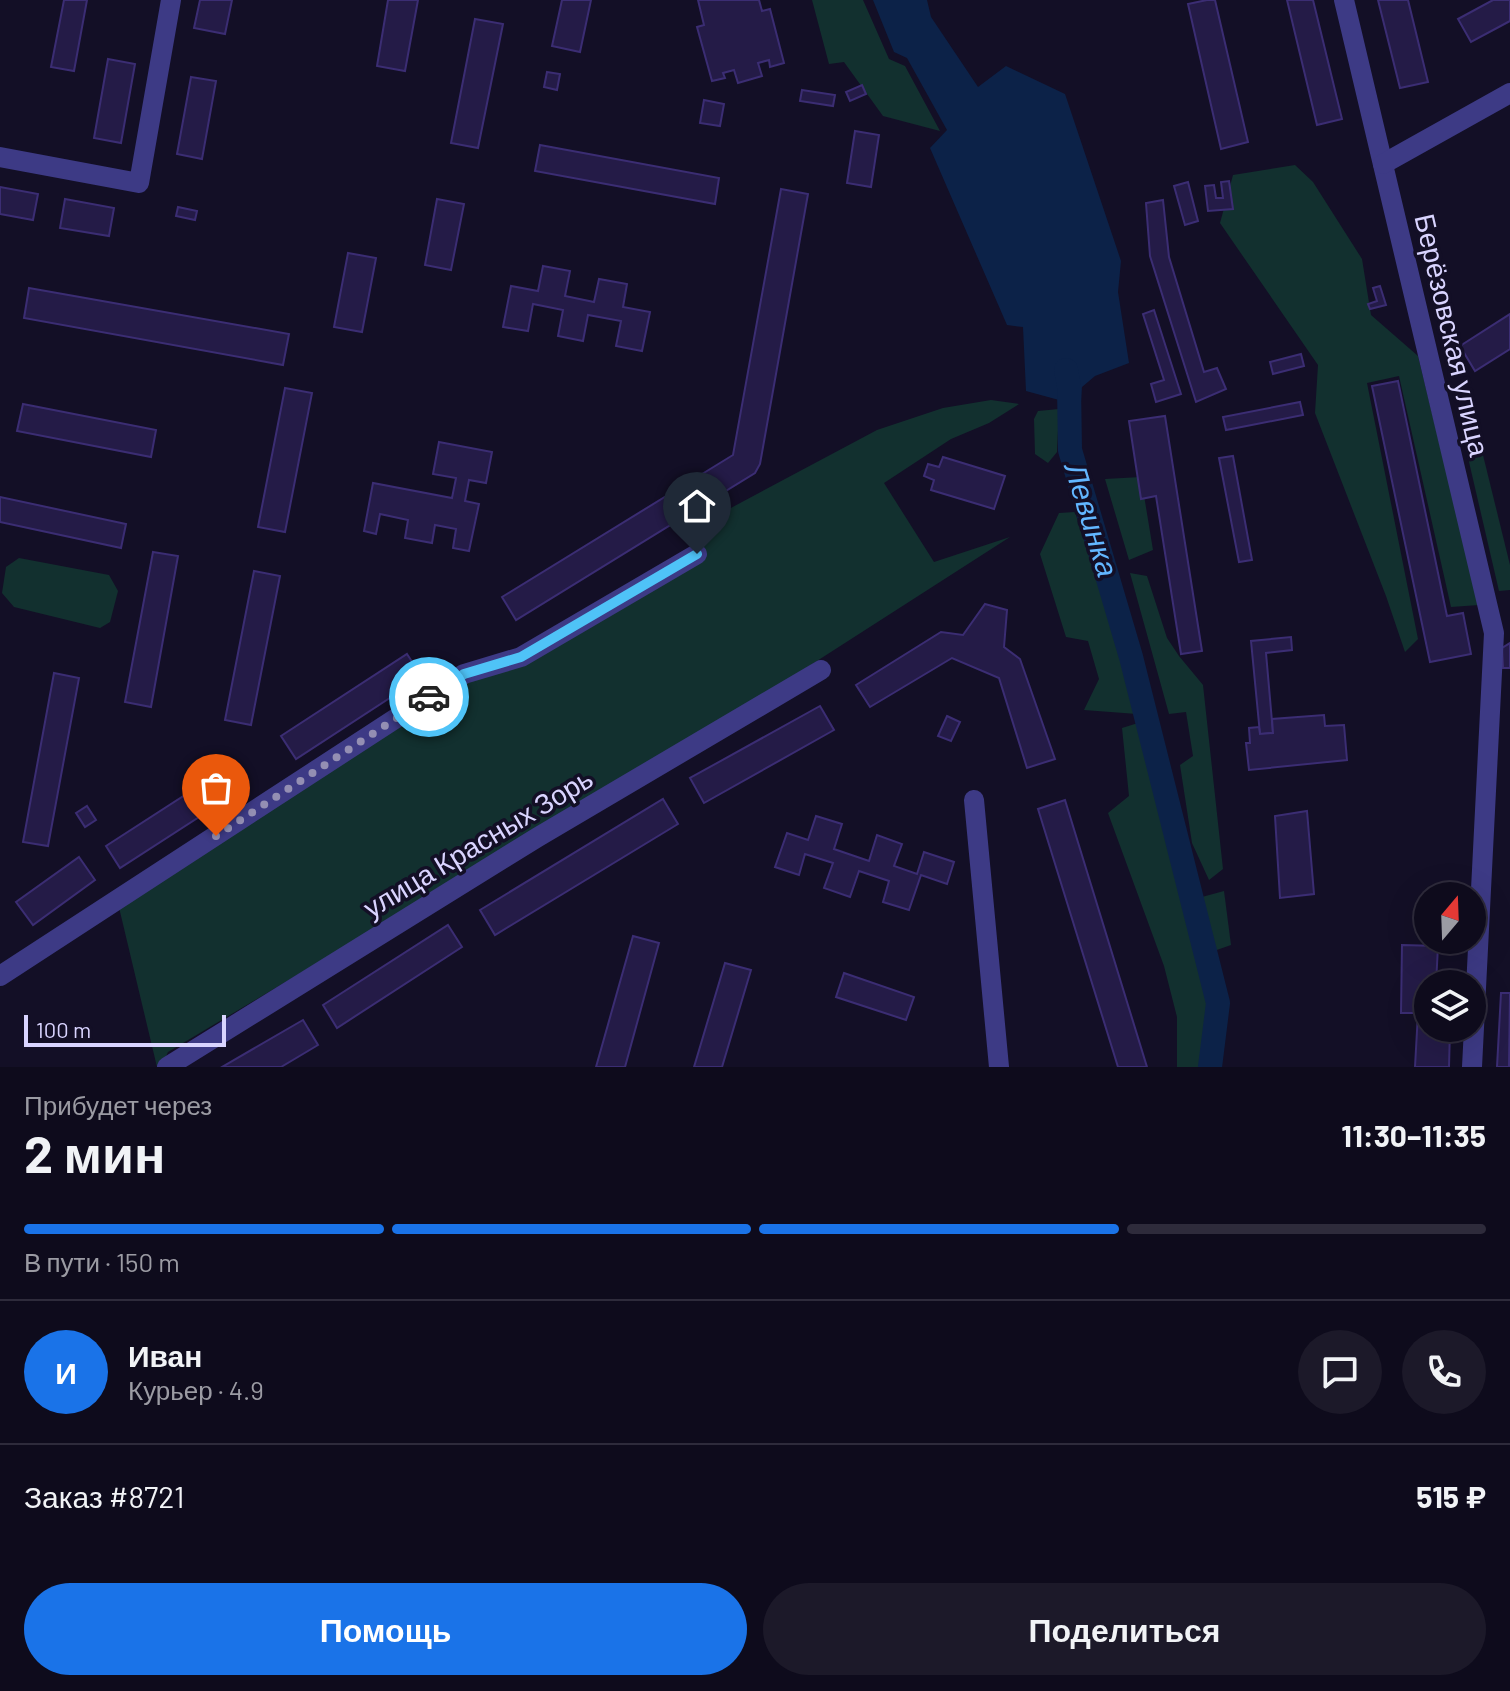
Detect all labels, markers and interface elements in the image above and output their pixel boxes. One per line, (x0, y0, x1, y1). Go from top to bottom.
street label: Берёзовская улица (1409, 210, 1498, 460)
water label: Левинка (1058, 456, 1127, 581)
pin (663, 472, 731, 554)
icon: home (675, 484, 719, 528)
courier (389, 657, 469, 737)
icon: car (407, 675, 451, 719)
pin (182, 754, 250, 836)
street label: улица Красных Зорь (356, 760, 598, 924)
icon: bag (194, 766, 238, 810)
north arrow (1414, 882, 1486, 954)
map controls (1414, 882, 1486, 1042)
button: layers (1414, 970, 1486, 1042)
scale bar (24, 1011, 226, 1047)
text: 100 m (36, 1016, 91, 1042)
text: Прибудет через (24, 1089, 212, 1120)
text: 11:30–11:35 (1341, 1117, 1486, 1153)
text: 2 мин (24, 1121, 165, 1183)
text: В пути · 150 m (24, 1246, 180, 1277)
button: chat (1298, 1330, 1382, 1414)
button: phone (1402, 1330, 1486, 1414)
text: Иван (128, 1337, 202, 1373)
text: И (55, 1354, 77, 1390)
text: Курьер · 4.9 (128, 1374, 264, 1405)
text: Заказ #8721 (24, 1478, 184, 1514)
text: 515 ₽ (1416, 1478, 1486, 1514)
button: Помощь (24, 1583, 747, 1675)
button: Поделиться (763, 1583, 1486, 1675)

